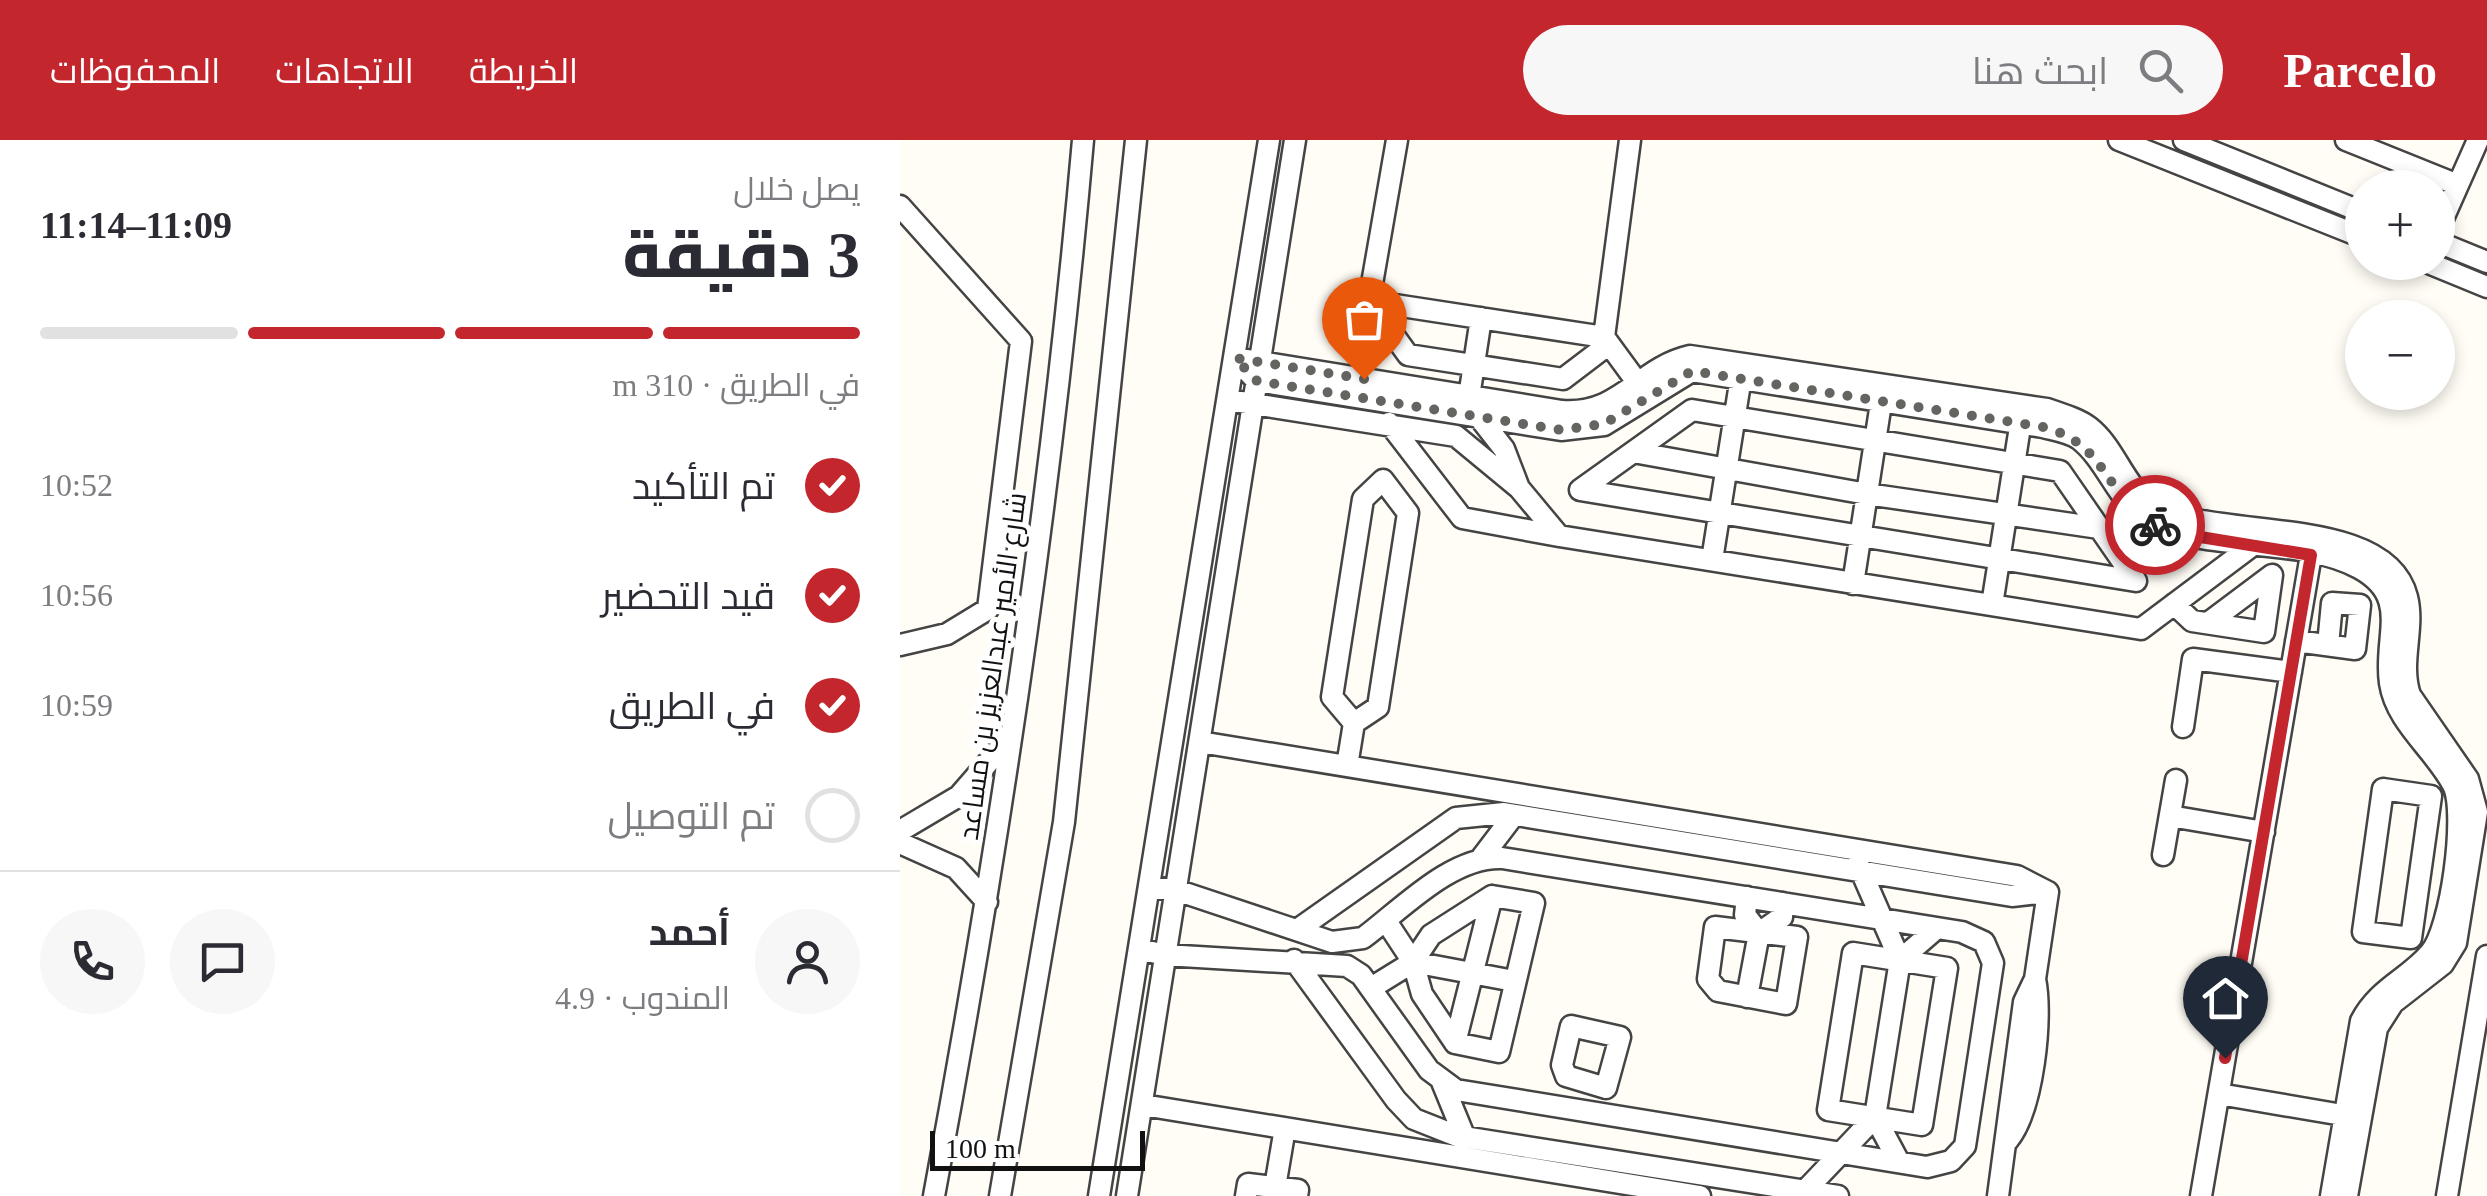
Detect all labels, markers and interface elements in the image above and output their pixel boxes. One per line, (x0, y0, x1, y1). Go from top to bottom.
search box (1523, 25, 2223, 115)
icon: search (2133, 43, 2188, 98)
text: Parcelo (2283, 44, 2437, 97)
text: ابحث هنا (1972, 50, 2108, 92)
text: المحفوظات (50, 52, 220, 91)
text: الاتجاهات (275, 52, 414, 91)
text: الخريطة (469, 52, 578, 91)
map controls (2345, 170, 2455, 410)
button: + (2345, 170, 2455, 280)
text: يصل خلال (733, 171, 860, 207)
text: 11:09–11:14 (40, 204, 232, 246)
text: 3 دقيقة (622, 219, 860, 291)
pin (1322, 277, 1407, 380)
icon: bag (1337, 292, 1392, 347)
button: − (2345, 300, 2455, 410)
text: في الطريق · 310 m (612, 367, 860, 403)
icon: check (805, 458, 860, 513)
text: تم التأكيد (632, 465, 775, 507)
text: 10:52 (40, 467, 113, 503)
courier (2105, 475, 2205, 575)
street label: شارع الأمير عبدالعزيز بن مساعد (953, 490, 1035, 842)
icon: bike (2128, 498, 2183, 553)
icon: check (805, 568, 860, 623)
text: قيد التحضير (601, 575, 775, 617)
text: 10:56 (40, 577, 113, 613)
icon: check (805, 678, 860, 733)
text: في الطريق (609, 685, 775, 727)
text: 10:59 (40, 687, 113, 723)
text: تم التوصيل (608, 795, 775, 837)
button: phone (40, 909, 145, 1014)
button: chat (170, 909, 275, 1014)
button: person (755, 909, 860, 1014)
text: أحمد (649, 911, 730, 953)
pin (2183, 956, 2268, 1059)
icon: home (2198, 971, 2253, 1026)
text: المندوب · 4.9 (555, 980, 730, 1016)
scale bar (930, 1126, 1145, 1170)
text: 100 m (945, 1133, 1016, 1164)

